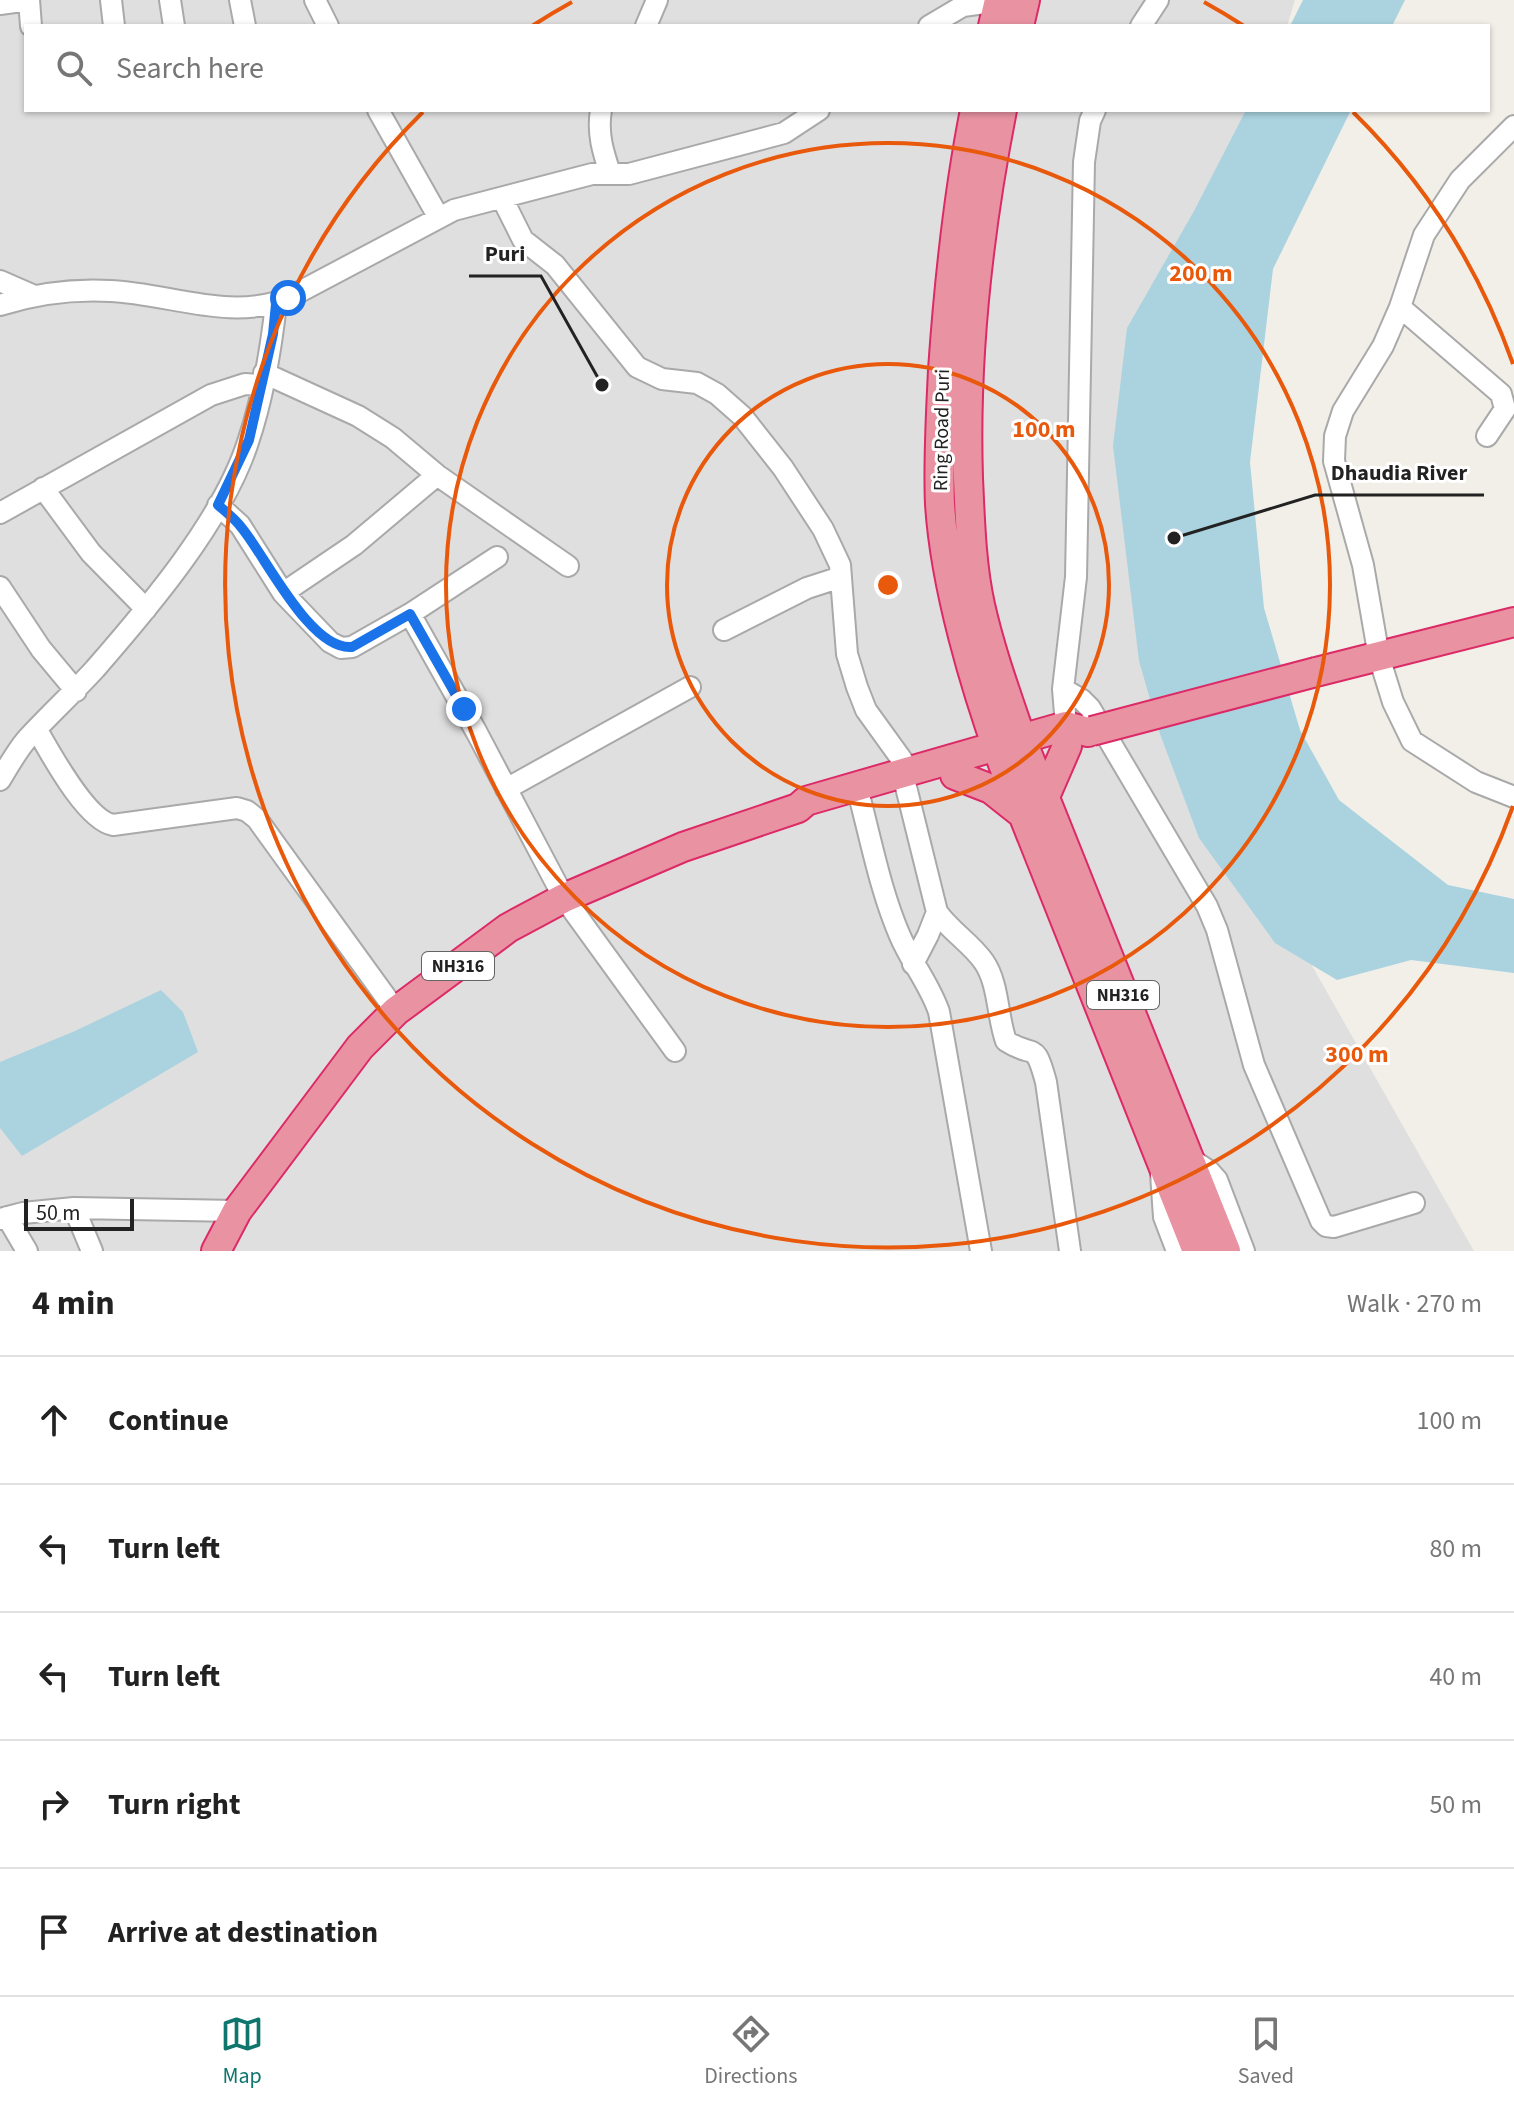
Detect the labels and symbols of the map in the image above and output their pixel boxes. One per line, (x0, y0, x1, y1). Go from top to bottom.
callout: Puri (469, 230, 541, 276)
text: Puri (485, 238, 525, 270)
text: 200 m (1169, 256, 1233, 291)
route start (270, 280, 306, 316)
street label: Ring Road Puri (927, 369, 957, 491)
text: 100 m (1012, 412, 1076, 447)
callout: Dhaudia River (1315, 449, 1484, 495)
text: Dhaudia River (1331, 457, 1467, 489)
centre of rings (874, 571, 902, 599)
route end (446, 691, 482, 727)
road number: NH316 (422, 952, 494, 980)
road number: NH316 (1087, 981, 1159, 1009)
text: 300 m (1325, 1037, 1389, 1072)
scale bar (24, 1195, 134, 1231)

